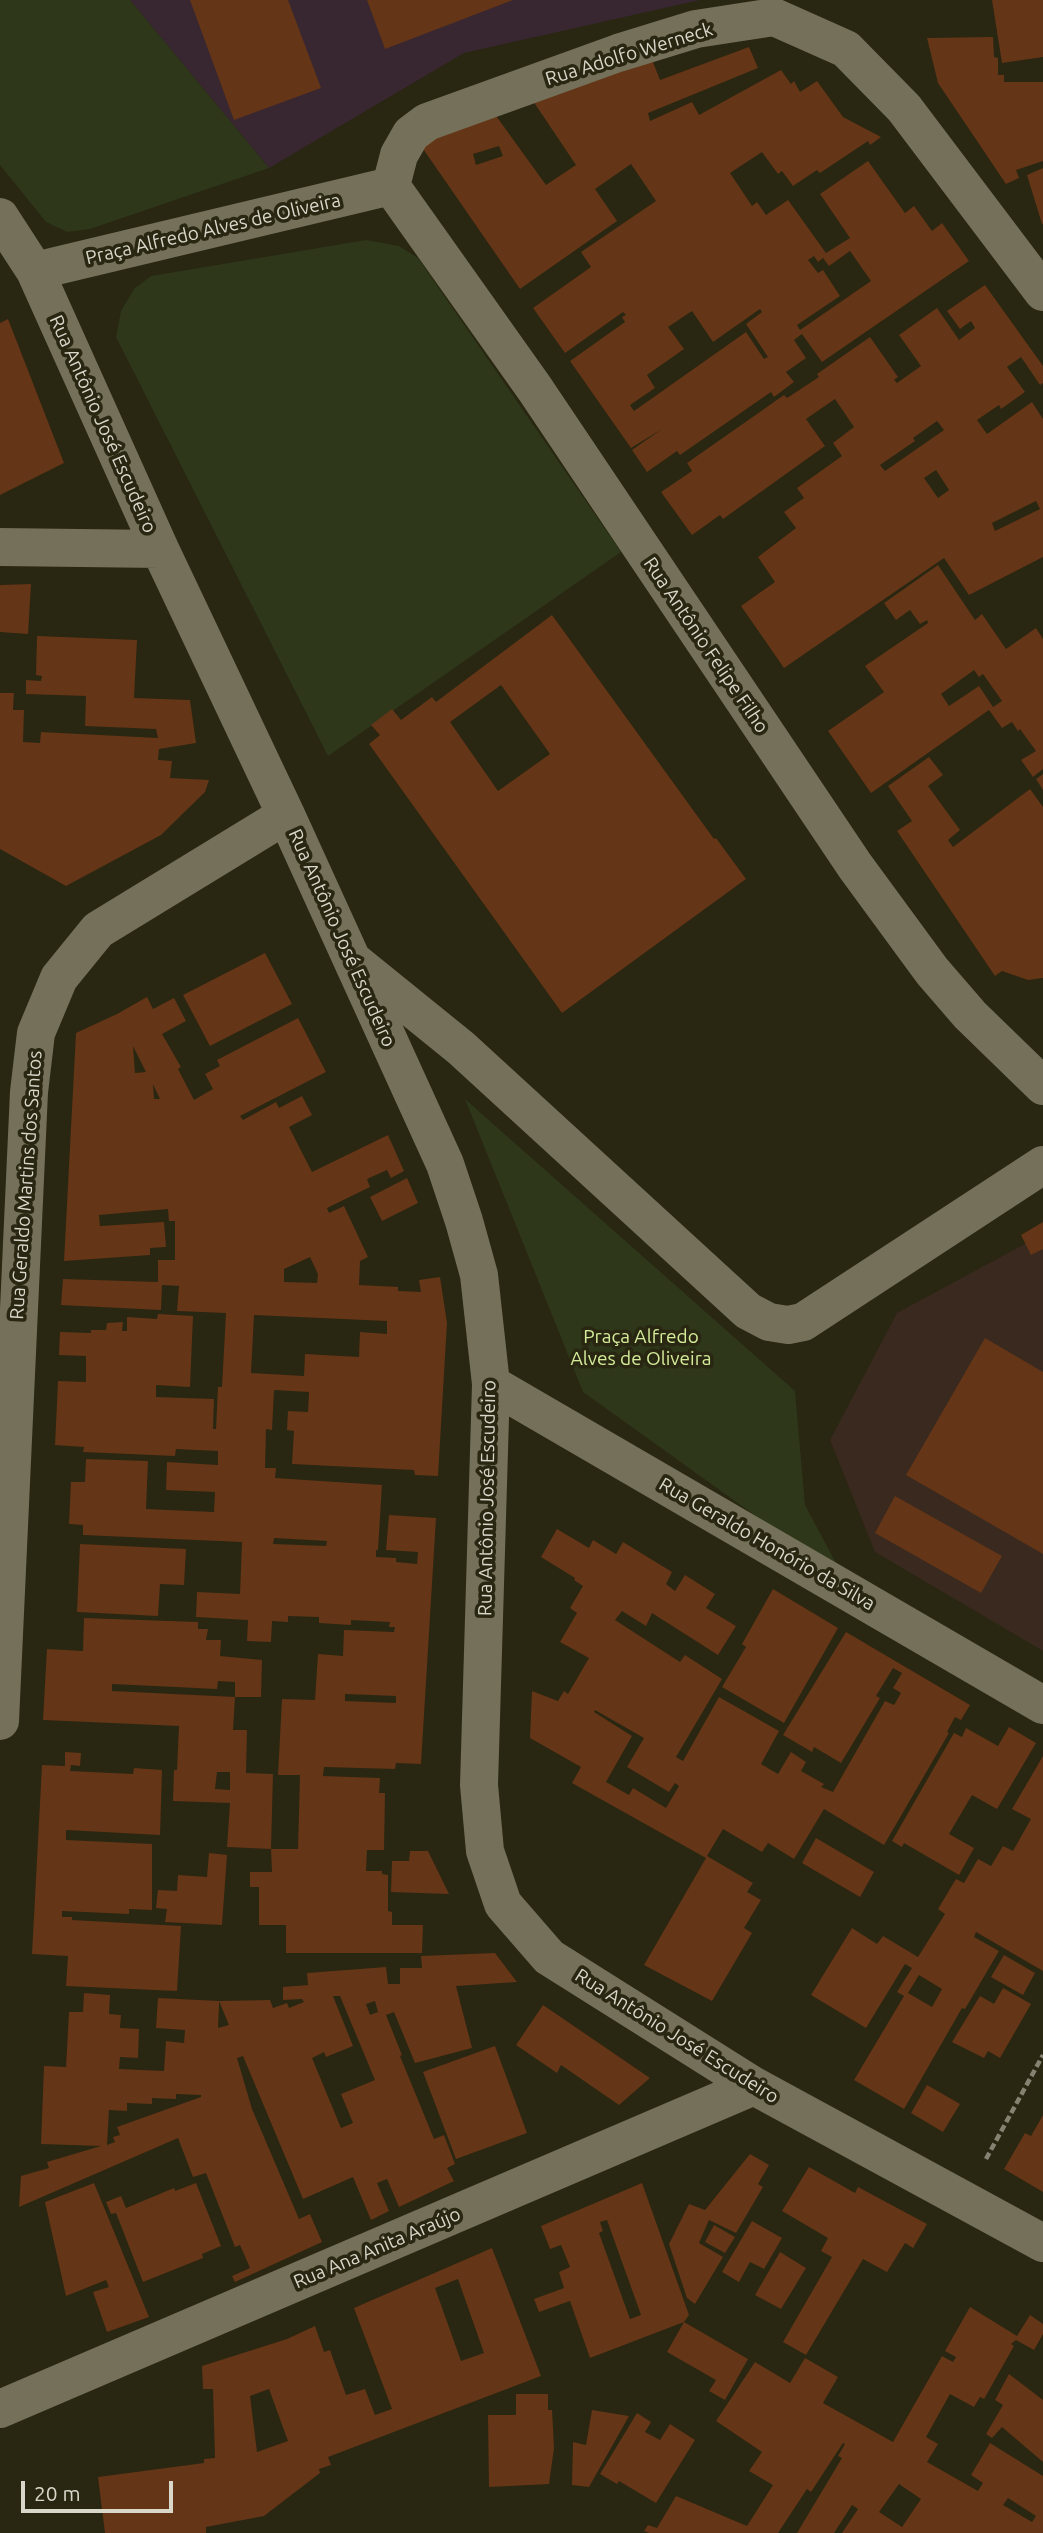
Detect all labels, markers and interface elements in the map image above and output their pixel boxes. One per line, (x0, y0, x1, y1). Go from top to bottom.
street label: Rua Adolfo Werneck (543, 18, 715, 90)
street label: Praça Alfredo Alves de Oliveira (83, 189, 343, 269)
street label: Rua Antônio José Escudeiro (45, 312, 161, 536)
street label: Rua Antônio Felipe Filho (639, 553, 773, 737)
street label: Rua Antônio José Escudeiro (284, 826, 400, 1050)
street label: Rua Geraldo Martins dos Santos (5, 1050, 47, 1320)
park label: Praça Alfredo Alves de Oliveira (570, 1326, 712, 1370)
street label: Rua Antônio José Escudeiro (474, 1380, 500, 1616)
street label: Rua Geraldo Honório da Silva (655, 1473, 879, 1615)
street label: Rua Antônio José Escudeiro (571, 1964, 783, 2108)
street label: Rua Ana Anita Araújo (290, 2202, 464, 2294)
scale bar (24, 2466, 177, 2510)
text: 20 m (34, 2481, 81, 2505)

